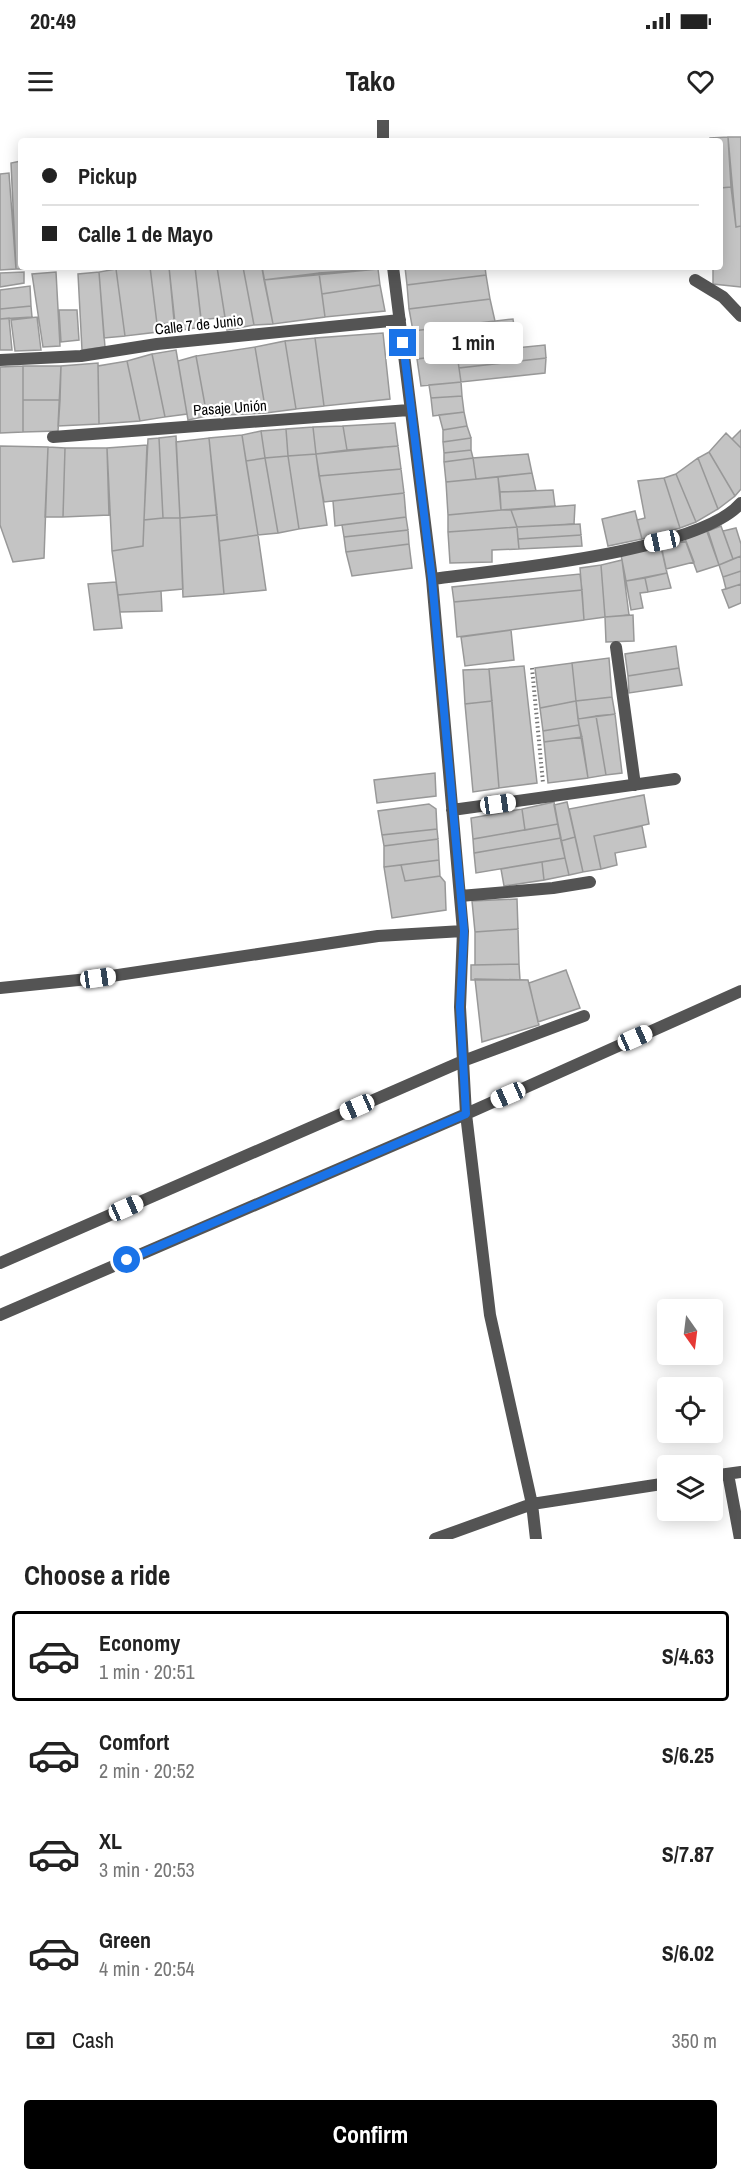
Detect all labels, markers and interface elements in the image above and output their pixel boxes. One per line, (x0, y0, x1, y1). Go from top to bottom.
text: 20:49 (30, 6, 76, 36)
text: Tako (345, 63, 396, 99)
icon: menu (24, 65, 57, 98)
icon: heart (684, 65, 717, 98)
text: Pickup (78, 161, 137, 191)
text: Calle 1 de Mayo (78, 219, 213, 249)
street label: Calle 7 de Junio (154, 309, 244, 340)
callout: 1 min (424, 322, 523, 364)
route end (389, 329, 416, 356)
text: 1 min (452, 329, 495, 356)
street label: Pasaje Unión (192, 394, 268, 421)
car (643, 528, 681, 554)
car (479, 793, 517, 815)
car (79, 967, 117, 989)
car (615, 1022, 655, 1054)
car (488, 1079, 528, 1111)
car (337, 1091, 377, 1123)
car (106, 1192, 146, 1224)
route start (113, 1246, 140, 1273)
north arrow (657, 1299, 723, 1365)
map controls (657, 1299, 723, 1521)
button: locate (657, 1377, 723, 1443)
button: layers (657, 1455, 723, 1521)
text: Choose a ride (24, 1557, 170, 1593)
text: Economy (99, 1628, 180, 1658)
icon: car (27, 1629, 81, 1683)
text: S/4.63 (662, 1641, 714, 1671)
text: 1 min · 20:51 (99, 1658, 195, 1685)
text: Comfort (99, 1727, 169, 1757)
icon: car (27, 1728, 81, 1782)
text: S/6.25 (662, 1740, 714, 1770)
text: 2 min · 20:52 (99, 1757, 195, 1784)
text: XL (99, 1826, 122, 1856)
icon: car (27, 1827, 81, 1881)
text: S/7.87 (662, 1839, 714, 1869)
text: 3 min · 20:53 (99, 1856, 195, 1883)
text: Green (99, 1925, 151, 1955)
icon: car (27, 1926, 81, 1980)
text: S/6.02 (662, 1938, 714, 1968)
text: 4 min · 20:54 (99, 1955, 195, 1982)
icon: cash (24, 2024, 57, 2057)
text: Cash (72, 2025, 114, 2055)
text: 350 m (671, 2027, 717, 2054)
button: Confirm (24, 2100, 717, 2169)

